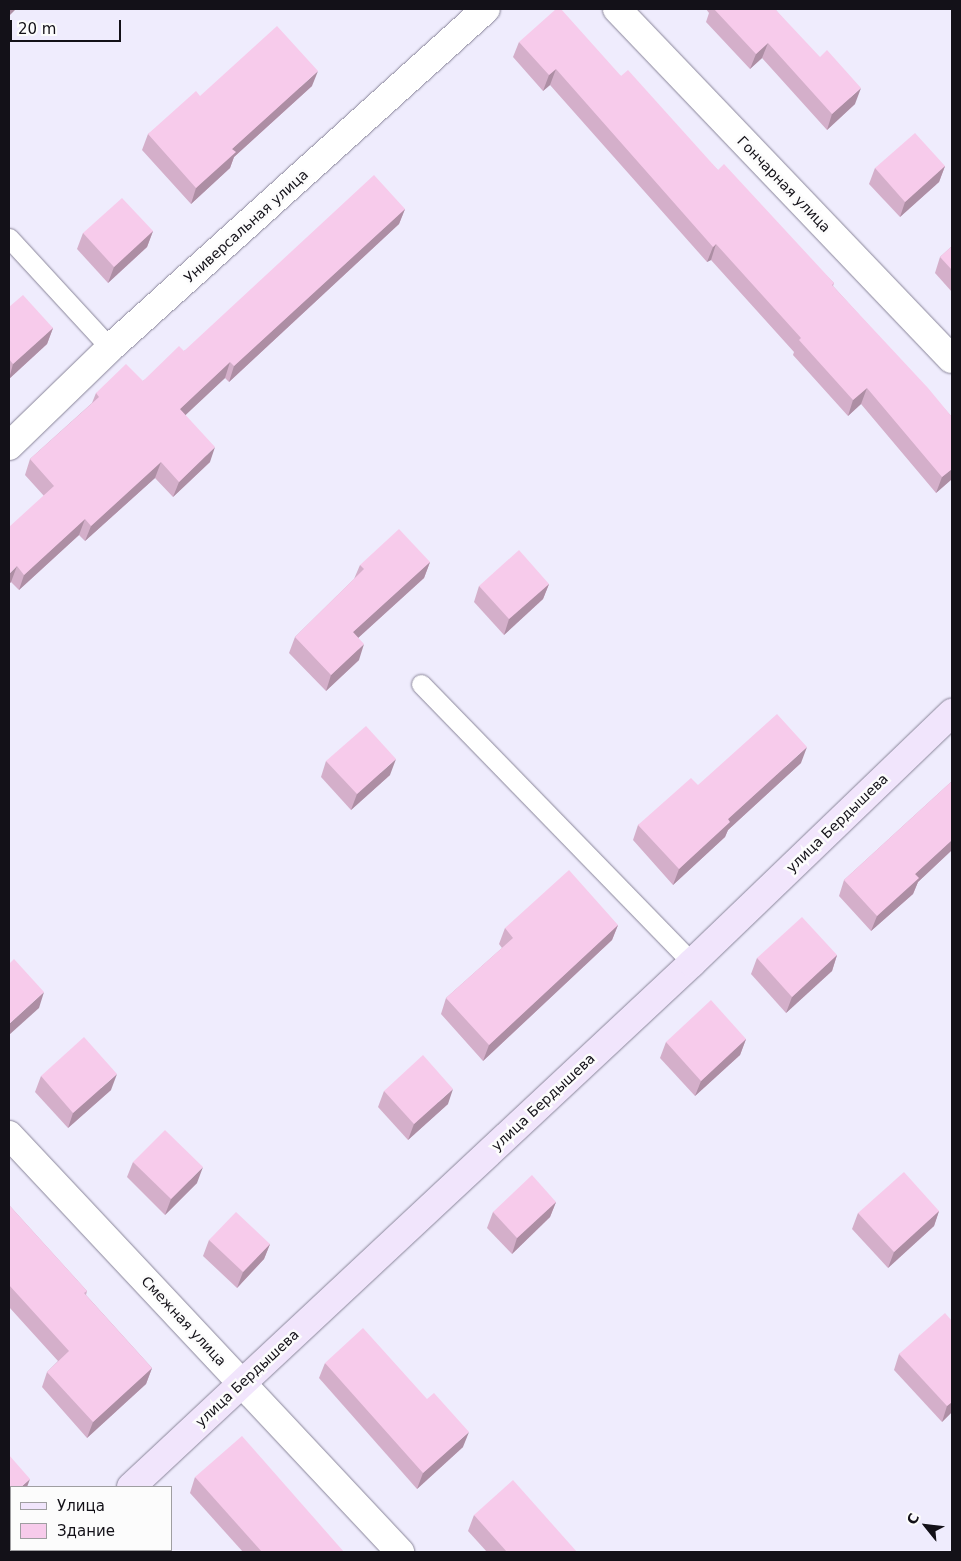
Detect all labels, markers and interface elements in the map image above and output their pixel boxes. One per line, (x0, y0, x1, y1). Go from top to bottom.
scale bar (12, 10, 124, 42)
text: 20 m (18, 20, 56, 38)
street label: Гончарная улица (734, 132, 834, 236)
street label: Универсальная улица (181, 166, 311, 286)
street label: улица Бердышева (783, 770, 891, 876)
street label: улица Бердышева (488, 1050, 598, 1154)
street label: Смежная улица (138, 1273, 230, 1369)
street label: улица Бердышева (192, 1326, 302, 1430)
legend (10, 1486, 172, 1551)
text: Улица (57, 1497, 105, 1515)
north arrow (901, 1501, 951, 1551)
text: С (903, 1510, 922, 1527)
text: Здание (57, 1522, 115, 1540)

